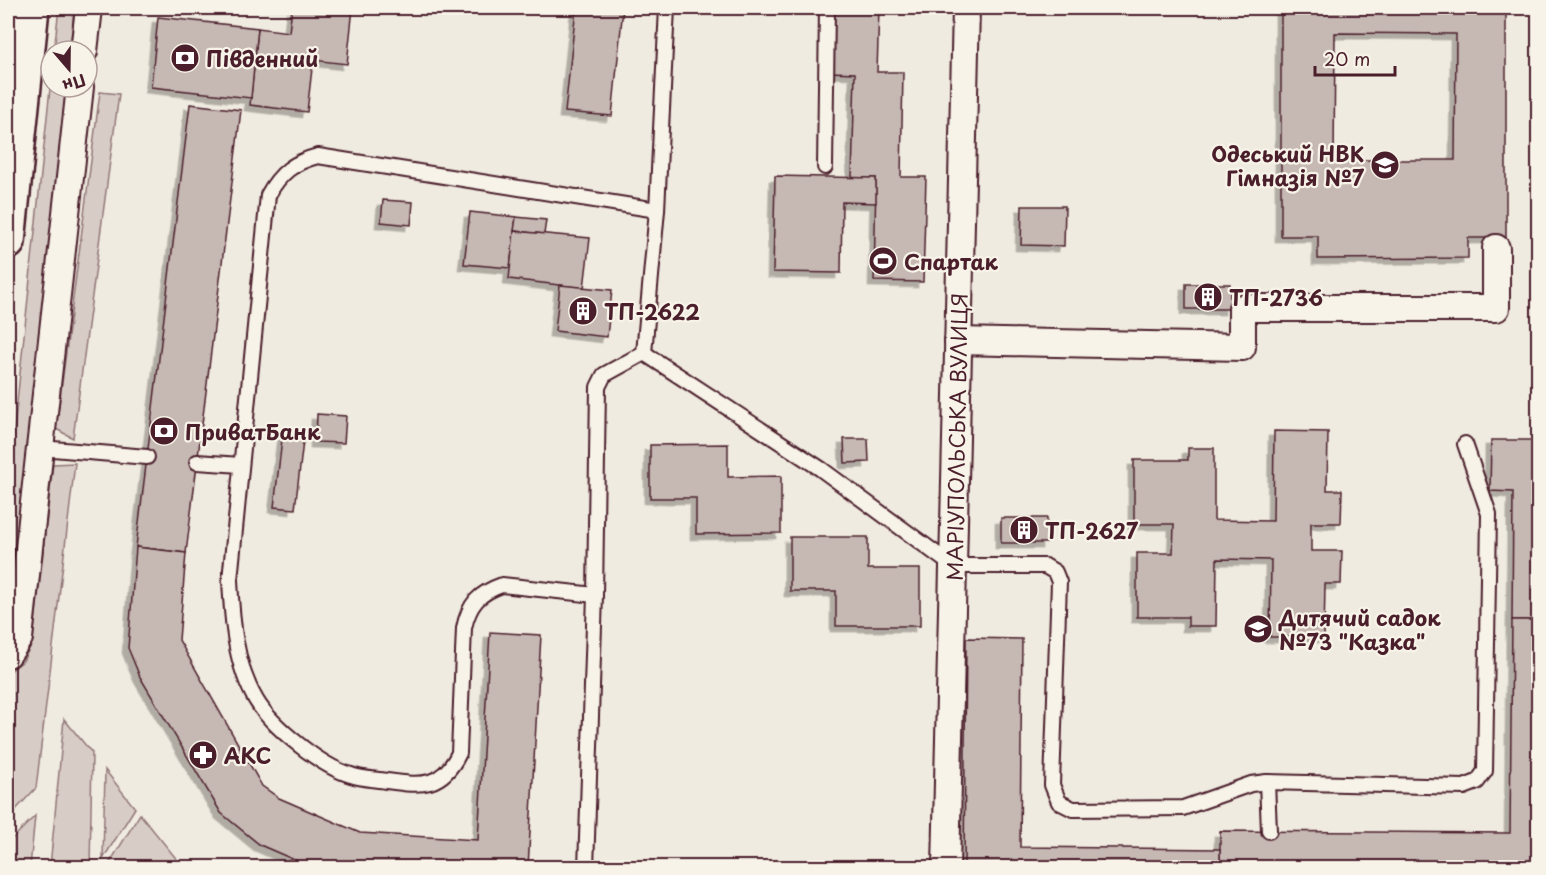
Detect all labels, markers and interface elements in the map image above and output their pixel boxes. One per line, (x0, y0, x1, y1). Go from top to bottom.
north arrow (39, 39, 99, 99)
scale bar (1315, 39, 1394, 77)
bank icon: Пiвденний (169, 42, 201, 74)
place label: Пiвденний (206, 42, 318, 74)
text: 20 m (1324, 45, 1370, 72)
text: Пн (59, 69, 89, 99)
place label: Одеський НВК Гімназія №7 (1211, 137, 1365, 193)
school or university icon: Одеський НВК Гімназія №7 (1369, 149, 1401, 181)
sports icon: Спартак (867, 245, 899, 277)
place label: Спартак (904, 245, 998, 277)
building icon: ТП-2736 (1192, 281, 1224, 313)
place label: ТП-2736 (1229, 281, 1323, 313)
street label: МАРІУПОЛЬСЬКА ВУЛИЦЯ (937, 293, 975, 581)
building icon: ТП-2622 (567, 295, 599, 327)
place label: ТП-2622 (604, 295, 700, 327)
bank icon: ПриватБанк (148, 415, 180, 447)
place label: ПриватБанк (185, 415, 321, 447)
building icon: ТП-2627 (1008, 514, 1040, 546)
place label: ТП-2627 (1045, 514, 1139, 546)
place label: Дитячий садок №73 "Казка" (1278, 601, 1441, 657)
school or university icon: Дитячий садок №73 "Казка" (1242, 613, 1274, 645)
pharmacy icon: АКС (187, 739, 219, 771)
place label: АКС (224, 739, 271, 771)

